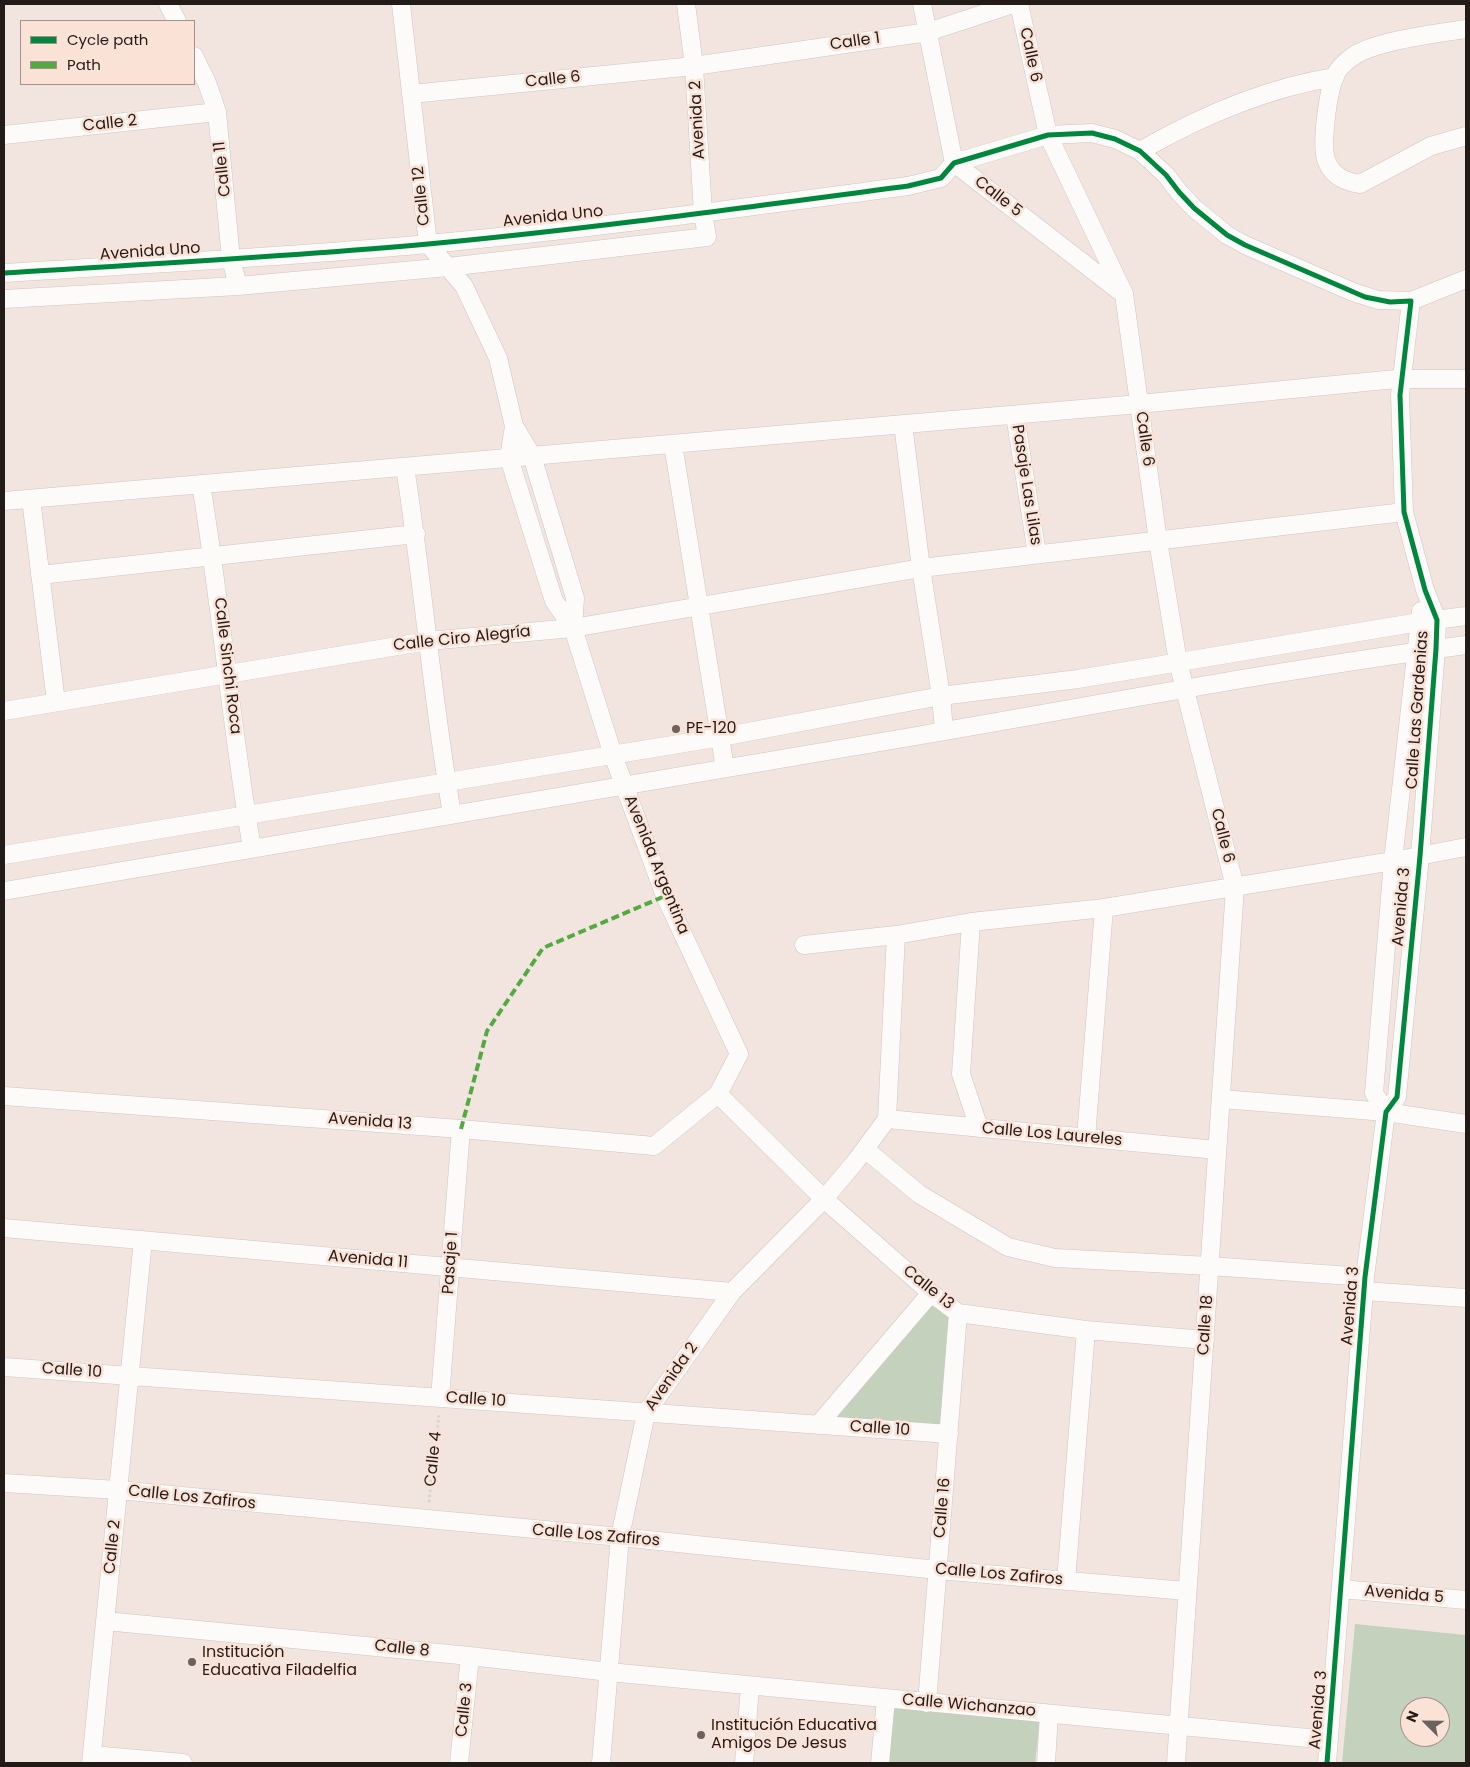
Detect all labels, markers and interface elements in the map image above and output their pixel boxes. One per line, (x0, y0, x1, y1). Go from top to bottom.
legend (20, 20, 195, 85)
street label: Calle 6 (1015, 26, 1045, 84)
text: Cycle path (67, 29, 148, 50)
street label: Calle 1 (829, 29, 881, 55)
text: Path (67, 54, 101, 75)
street label: Calle 6 (524, 68, 582, 92)
street label: Avenida 2 (686, 80, 710, 160)
street label: Calle 2 (82, 112, 138, 136)
street label: Calle 11 (211, 140, 235, 198)
street label: Calle 12 (409, 165, 435, 227)
street label: Calle 5 (970, 172, 1026, 222)
street label: Avenida Uno (502, 202, 604, 232)
street label: Avenida Uno (99, 239, 201, 265)
street label: Calle 6 (1131, 410, 1157, 468)
street label: Pasaje Las Lilas (1007, 423, 1045, 547)
street label: Calle Sinchi Roca (209, 597, 245, 735)
street label: Calle Ciro Alegría (392, 622, 532, 656)
street label: Calle Las Gardenias (1403, 630, 1433, 790)
place label: PE-120 (686, 719, 737, 739)
marker: PE-120 (670, 723, 682, 735)
street label: Avenida Argentina (619, 793, 693, 937)
street label: Calle 6 (1206, 807, 1238, 865)
street label: Avenida 3 (1389, 867, 1415, 947)
street label: Avenida 13 (327, 1109, 413, 1135)
street label: Calle Los Laureles (981, 1119, 1123, 1151)
street label: Pasaje 1 (439, 1231, 463, 1295)
street label: Avenida 11 (327, 1247, 409, 1273)
street label: Calle 13 (899, 1262, 957, 1314)
street label: Avenida 3 (1338, 1266, 1364, 1346)
street label: Calle 18 (1194, 1294, 1218, 1356)
street label: Avenida 2 (641, 1339, 703, 1415)
street label: Calle 10 (41, 1359, 103, 1383)
street label: Calle 10 (445, 1388, 507, 1412)
street label: Calle 10 (849, 1417, 911, 1441)
street label: Calle 4 (422, 1431, 446, 1487)
street label: Calle 16 (931, 1477, 955, 1539)
street label: Calle Los Zafiros (127, 1482, 257, 1514)
street label: Calle 2 (101, 1519, 125, 1575)
street label: Calle Los Zafiros (531, 1521, 661, 1551)
street label: Calle Los Zafiros (934, 1560, 1064, 1590)
street label: Avenida 5 (1363, 1582, 1445, 1608)
street label: Calle 8 (373, 1637, 431, 1661)
place label: Institución Educativa Filadelfia (202, 1643, 357, 1681)
marker: Institución Educativa Filadelfia (186, 1656, 198, 1668)
street label: Avenida 3 (1306, 1670, 1332, 1750)
street label: Calle 3 (453, 1682, 477, 1738)
street label: Calle Wichanzao (901, 1691, 1037, 1721)
north arrow (1400, 1697, 1450, 1747)
text: N (1401, 1708, 1423, 1725)
place label: Institución Educativa Amigos De Jesus (711, 1716, 877, 1754)
marker: Institución Educativa Amigos De Jesus (695, 1729, 707, 1741)

